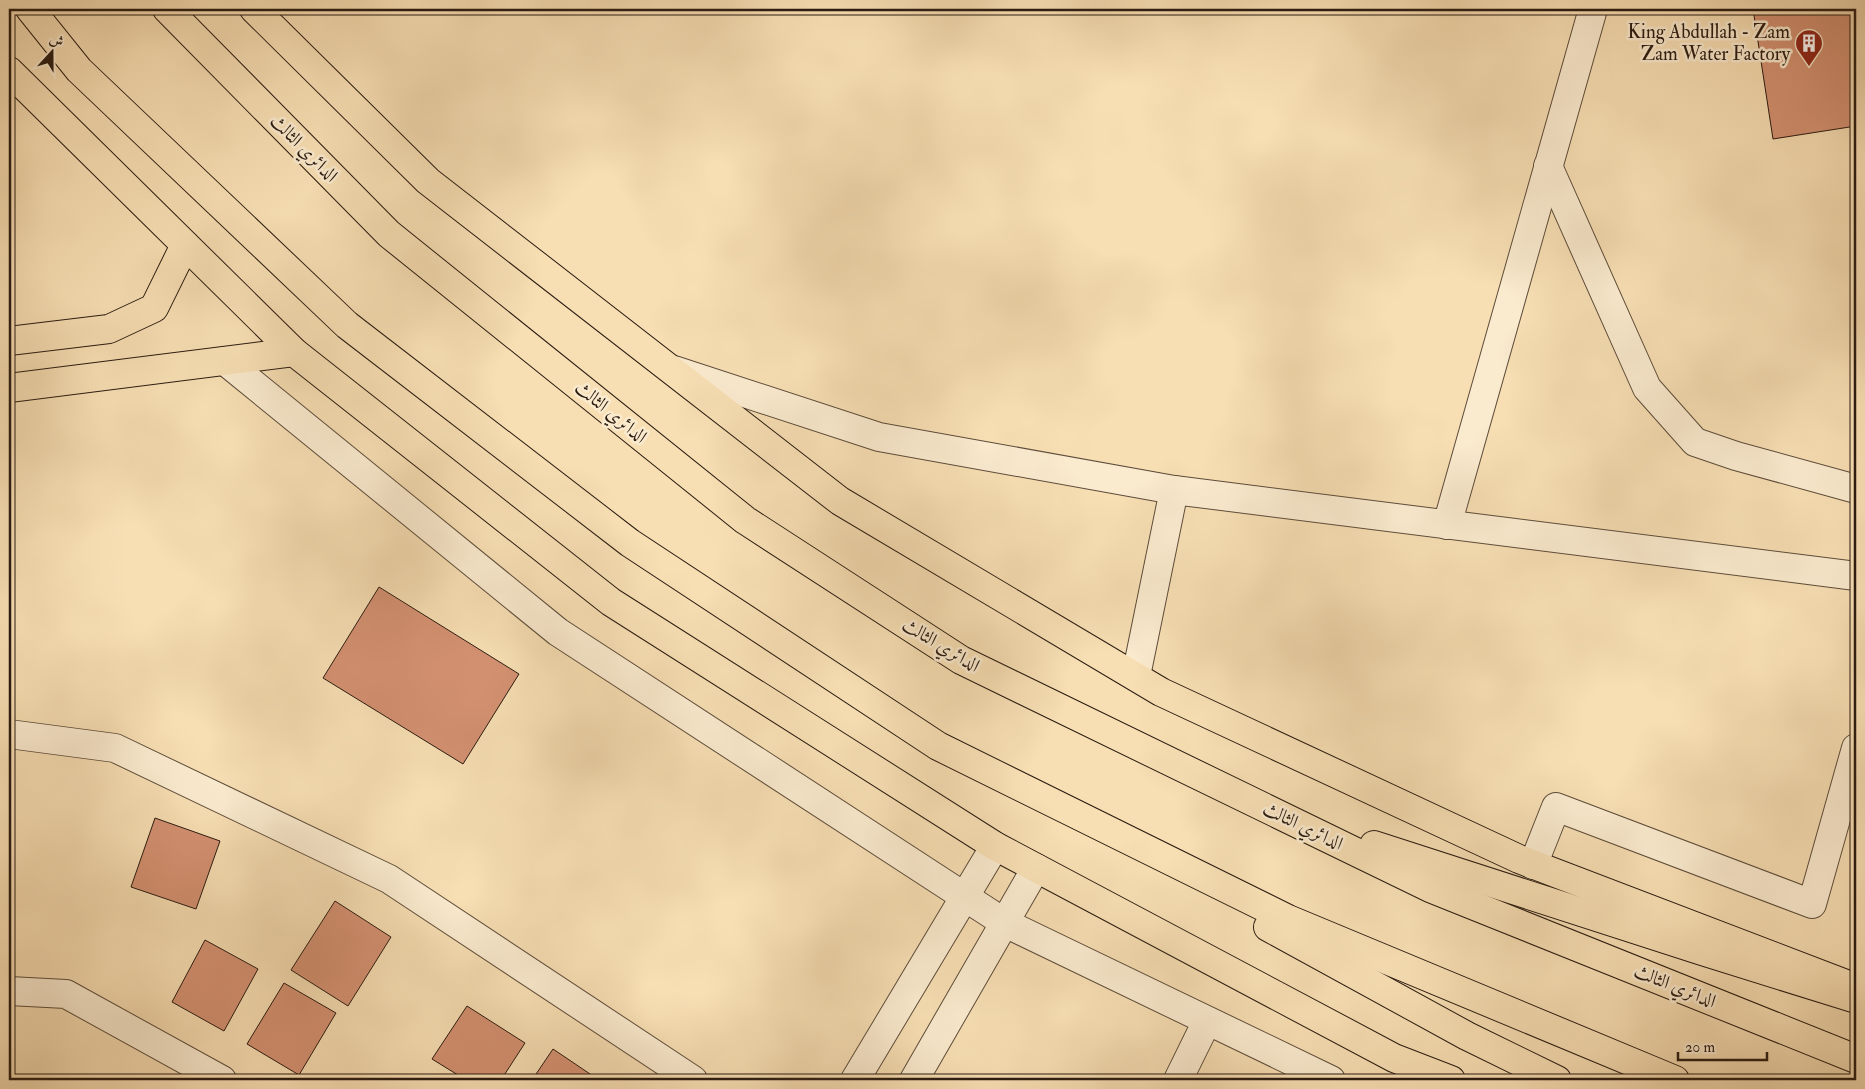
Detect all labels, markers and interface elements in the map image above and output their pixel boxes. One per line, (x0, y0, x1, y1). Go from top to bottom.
place label: King Abdullah - Zam Zam Water Factory (1628, 20, 1791, 66)
north arrow (28, 28, 78, 78)
building icon: King Abdullah - Zam Zam Water Factory (1794, 28, 1824, 67)
text: ش (47, 30, 66, 51)
street label: الدائري الثالث (263, 109, 343, 189)
street label: الدائري الثالث (568, 375, 652, 451)
street label: الدائري الثالث (896, 612, 984, 680)
street label: الدائري الثالث (1258, 796, 1347, 858)
street label: الدائري الثالث (1629, 959, 1720, 1016)
scale bar (1678, 1029, 1766, 1061)
text: 20 m (1685, 1038, 1715, 1057)

